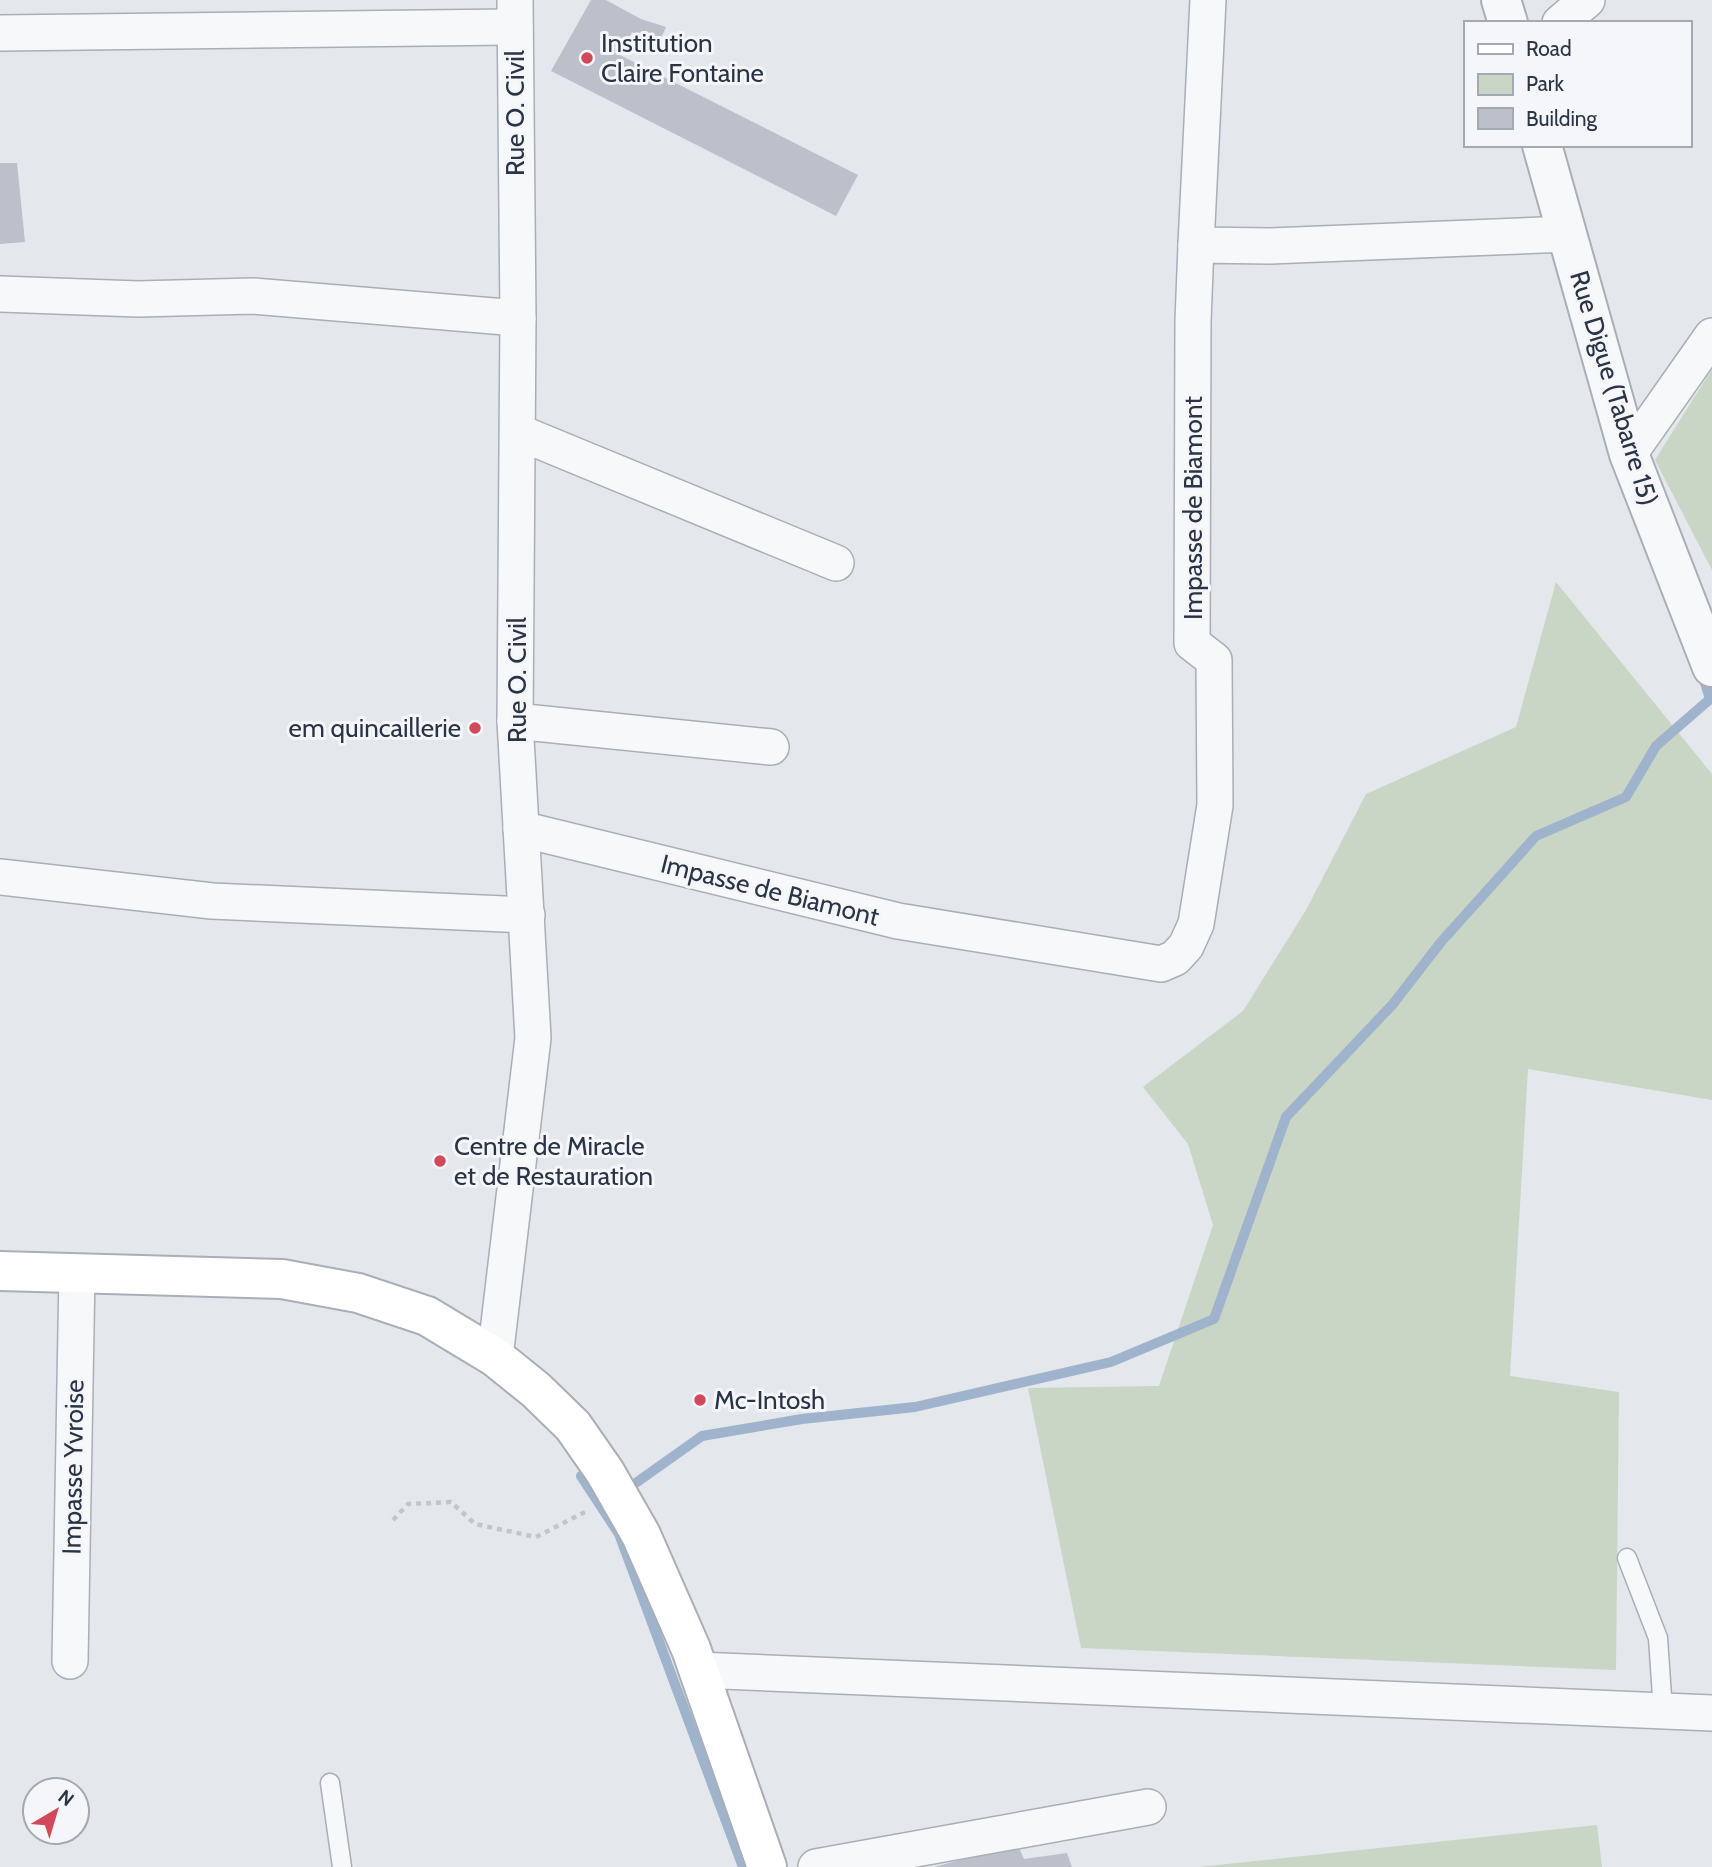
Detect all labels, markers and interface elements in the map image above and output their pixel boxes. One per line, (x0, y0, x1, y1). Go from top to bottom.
legend (1464, 21, 1691, 147)
place label: Institution Claire Fontaine (601, 27, 764, 89)
text: Road (1526, 36, 1572, 61)
street label: Rue O. Civil (499, 50, 531, 176)
marker: Institution Claire Fontaine (579, 50, 595, 66)
text: Park (1526, 71, 1564, 96)
text: Building (1526, 106, 1598, 131)
street label: Rue Digue (Tabarre 15) (1563, 267, 1665, 509)
street label: Impasse de Biamont (1177, 396, 1209, 620)
street label: Rue O. Civil (501, 617, 533, 743)
place label: em quincaillerie (289, 712, 461, 744)
marker: em quincaillerie (467, 720, 483, 736)
street label: Impasse de Biamont (657, 847, 883, 933)
place label: Centre de Miracle et de Restauration (454, 1130, 653, 1192)
marker: Centre de Miracle et de Restauration (432, 1153, 448, 1169)
street label: Impasse Yvroise (55, 1379, 91, 1555)
place label: Mc-Intosh (714, 1384, 825, 1416)
marker: Mc-Intosh (692, 1392, 708, 1408)
north arrow (21, 1776, 91, 1846)
text: N (54, 1785, 79, 1811)

